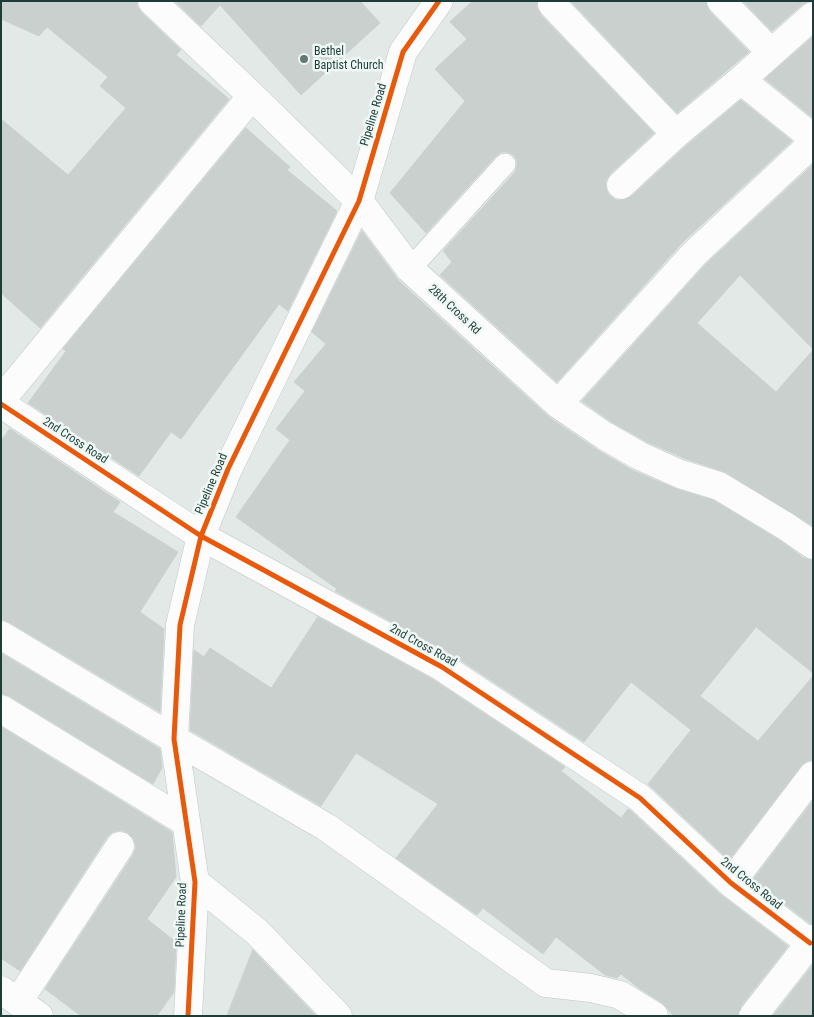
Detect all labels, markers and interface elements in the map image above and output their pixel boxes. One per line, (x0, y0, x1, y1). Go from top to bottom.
place label: Bethel Baptist Church (314, 45, 384, 73)
marker: Bethel Baptist Church (298, 53, 310, 65)
street label: Pipeline Road (358, 82, 390, 148)
street label: 28th Cross Rd (425, 282, 483, 338)
street label: 2nd Cross Road (40, 415, 110, 467)
street label: Pipeline Road (193, 451, 231, 517)
street label: 2nd Cross Road (387, 622, 459, 670)
street label: 2nd Cross Road (717, 855, 785, 913)
street label: Pipeline Road (174, 882, 190, 948)

